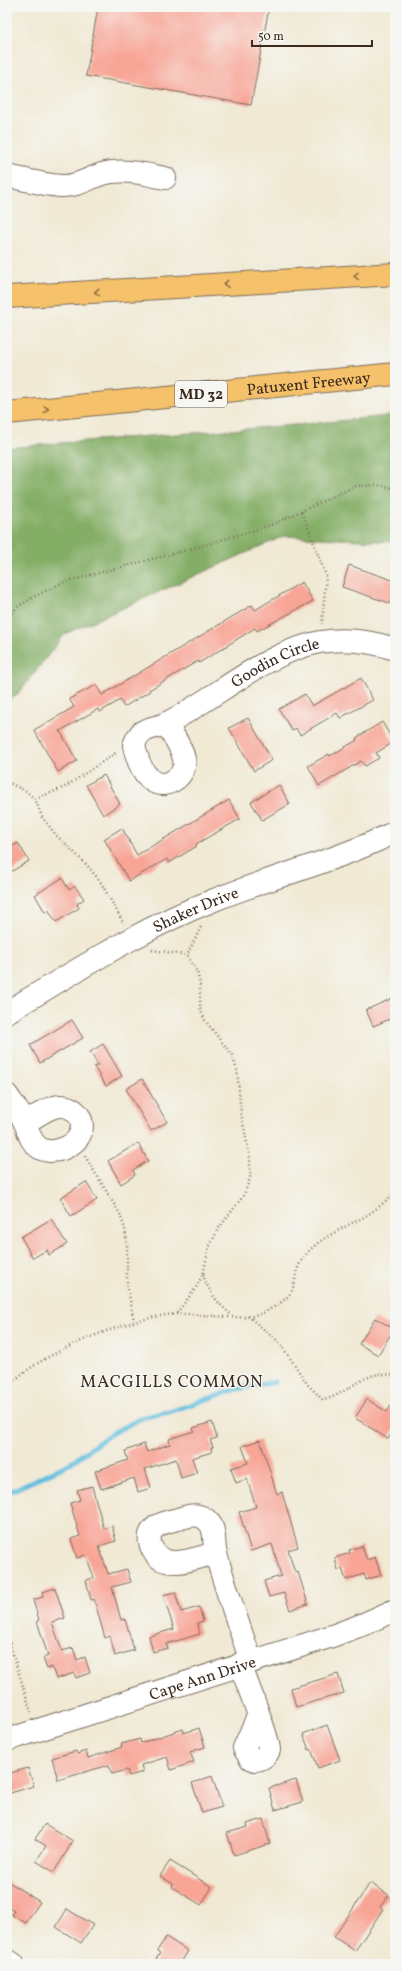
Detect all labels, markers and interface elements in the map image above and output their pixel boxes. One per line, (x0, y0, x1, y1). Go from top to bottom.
scale bar (252, 22, 372, 48)
text: 50 m (258, 29, 284, 45)
one-way arrow (353, 272, 359, 281)
one-way arrow (223, 279, 229, 288)
one-way arrow (94, 287, 100, 296)
street label: Patuxent Freeway (246, 367, 372, 402)
road number: MD 32 (175, 381, 227, 407)
one-way arrow (43, 405, 49, 414)
street label: Goodin Circle (227, 633, 322, 694)
street label: Shaker Drive (149, 883, 242, 939)
district label: MACGILLS COMMON (80, 1371, 264, 1394)
street label: Cape Ann Drive (147, 1652, 259, 1707)

